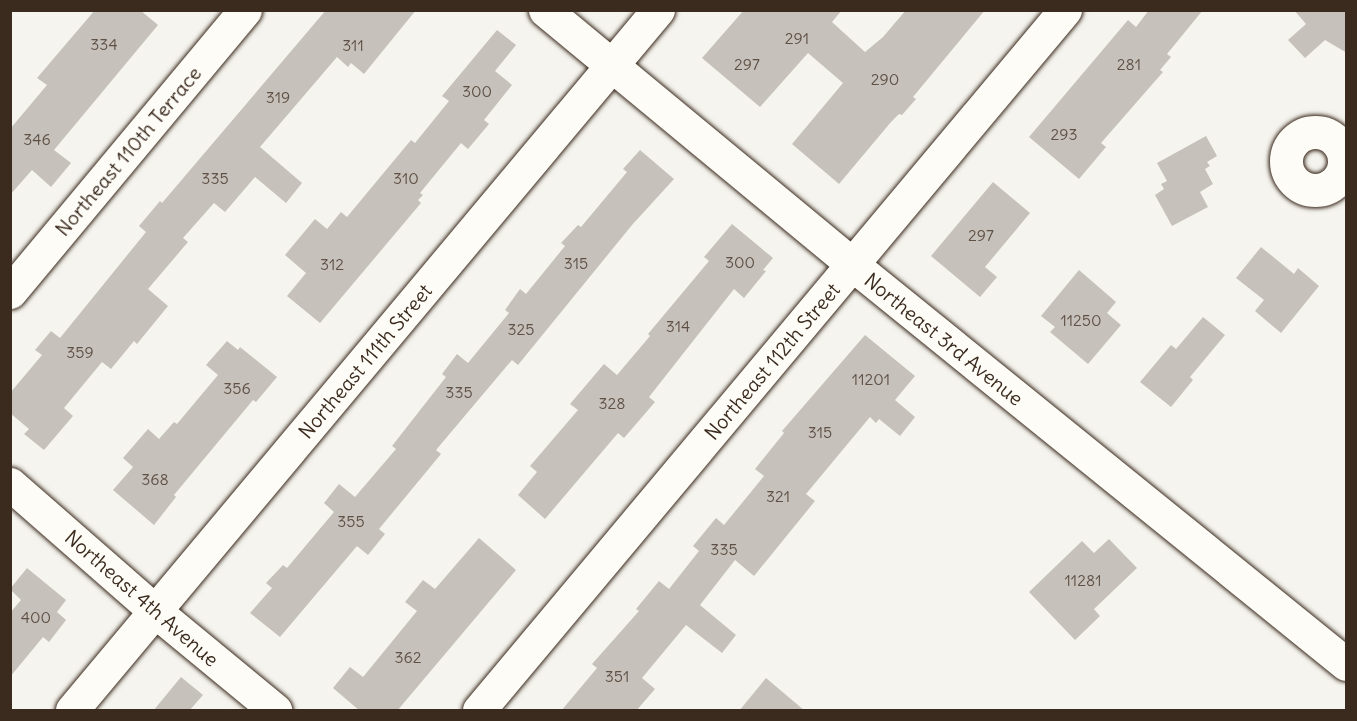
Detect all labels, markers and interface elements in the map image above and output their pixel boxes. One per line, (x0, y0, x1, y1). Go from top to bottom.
house number: 291 (785, 28, 809, 48)
house number: 334 (90, 34, 118, 54)
house number: 311 (342, 35, 364, 55)
house number: 297 (734, 54, 760, 74)
house number: 281 (1117, 54, 1141, 74)
street label: Northeast 110th Terrace (50, 61, 206, 241)
house number: 290 (871, 69, 899, 89)
house number: 300 (462, 81, 492, 101)
house number: 319 (266, 87, 290, 107)
house number: 293 (1050, 124, 1078, 144)
house number: 346 (23, 129, 51, 149)
house number: 335 (201, 168, 229, 188)
house number: 310 (393, 168, 419, 188)
house number: 297 (968, 225, 994, 245)
house number: 300 (725, 252, 755, 272)
house number: 315 (564, 253, 588, 273)
house number: 312 (320, 254, 344, 274)
street label: Northeast 3rd Avenue (860, 268, 1028, 410)
street label: Northeast 112th Street (699, 278, 845, 444)
street label: Northeast 111th Street (293, 279, 437, 443)
house number: 11250 (1060, 310, 1102, 330)
house number: 314 (666, 316, 690, 336)
house number: 325 (507, 319, 535, 339)
house number: 359 (66, 342, 94, 362)
house number: 11201 (852, 369, 890, 389)
house number: 356 (223, 378, 251, 398)
house number: 335 (445, 382, 473, 402)
house number: 328 (598, 393, 626, 413)
house number: 315 (808, 422, 832, 442)
house number: 368 (141, 469, 169, 489)
house number: 321 (766, 486, 790, 506)
house number: 355 (337, 511, 365, 531)
street label: Northeast 4th Avenue (60, 525, 224, 671)
house number: 335 (710, 539, 738, 559)
house number: 11281 (1064, 570, 1102, 590)
house number: 400 (21, 607, 51, 627)
house number: 362 (394, 647, 422, 667)
house number: 351 (605, 666, 629, 686)

